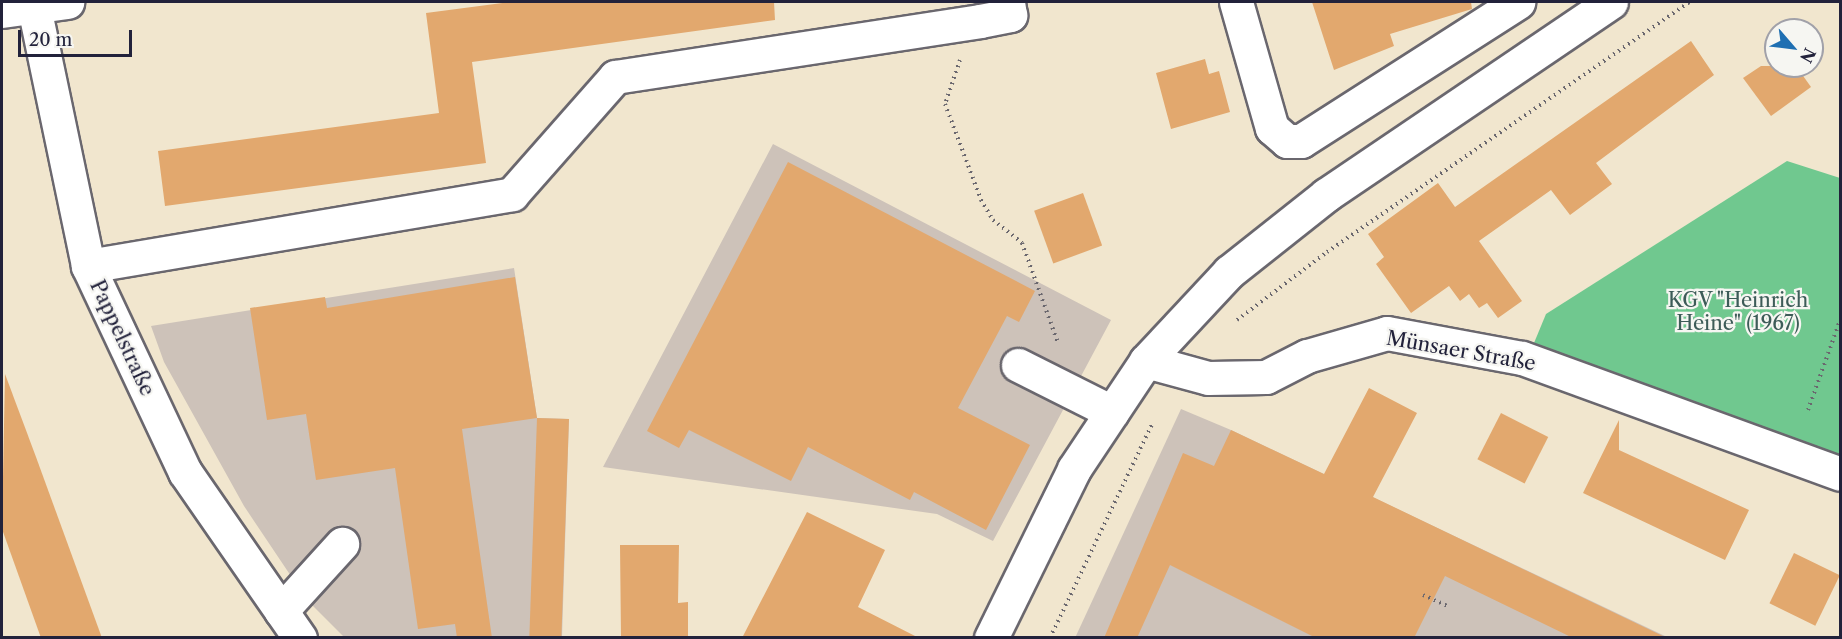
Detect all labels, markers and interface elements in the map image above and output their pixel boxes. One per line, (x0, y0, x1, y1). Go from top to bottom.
scale bar (21, 18, 135, 56)
north arrow (1764, 18, 1824, 78)
text: 20 m (29, 29, 72, 51)
text: N (1796, 45, 1820, 66)
street label: Pappelstraße (85, 276, 159, 400)
park label: KGV "Heinrich Heine" (1967) (1667, 288, 1809, 335)
street label: Münsaer Straße (1384, 326, 1538, 376)

